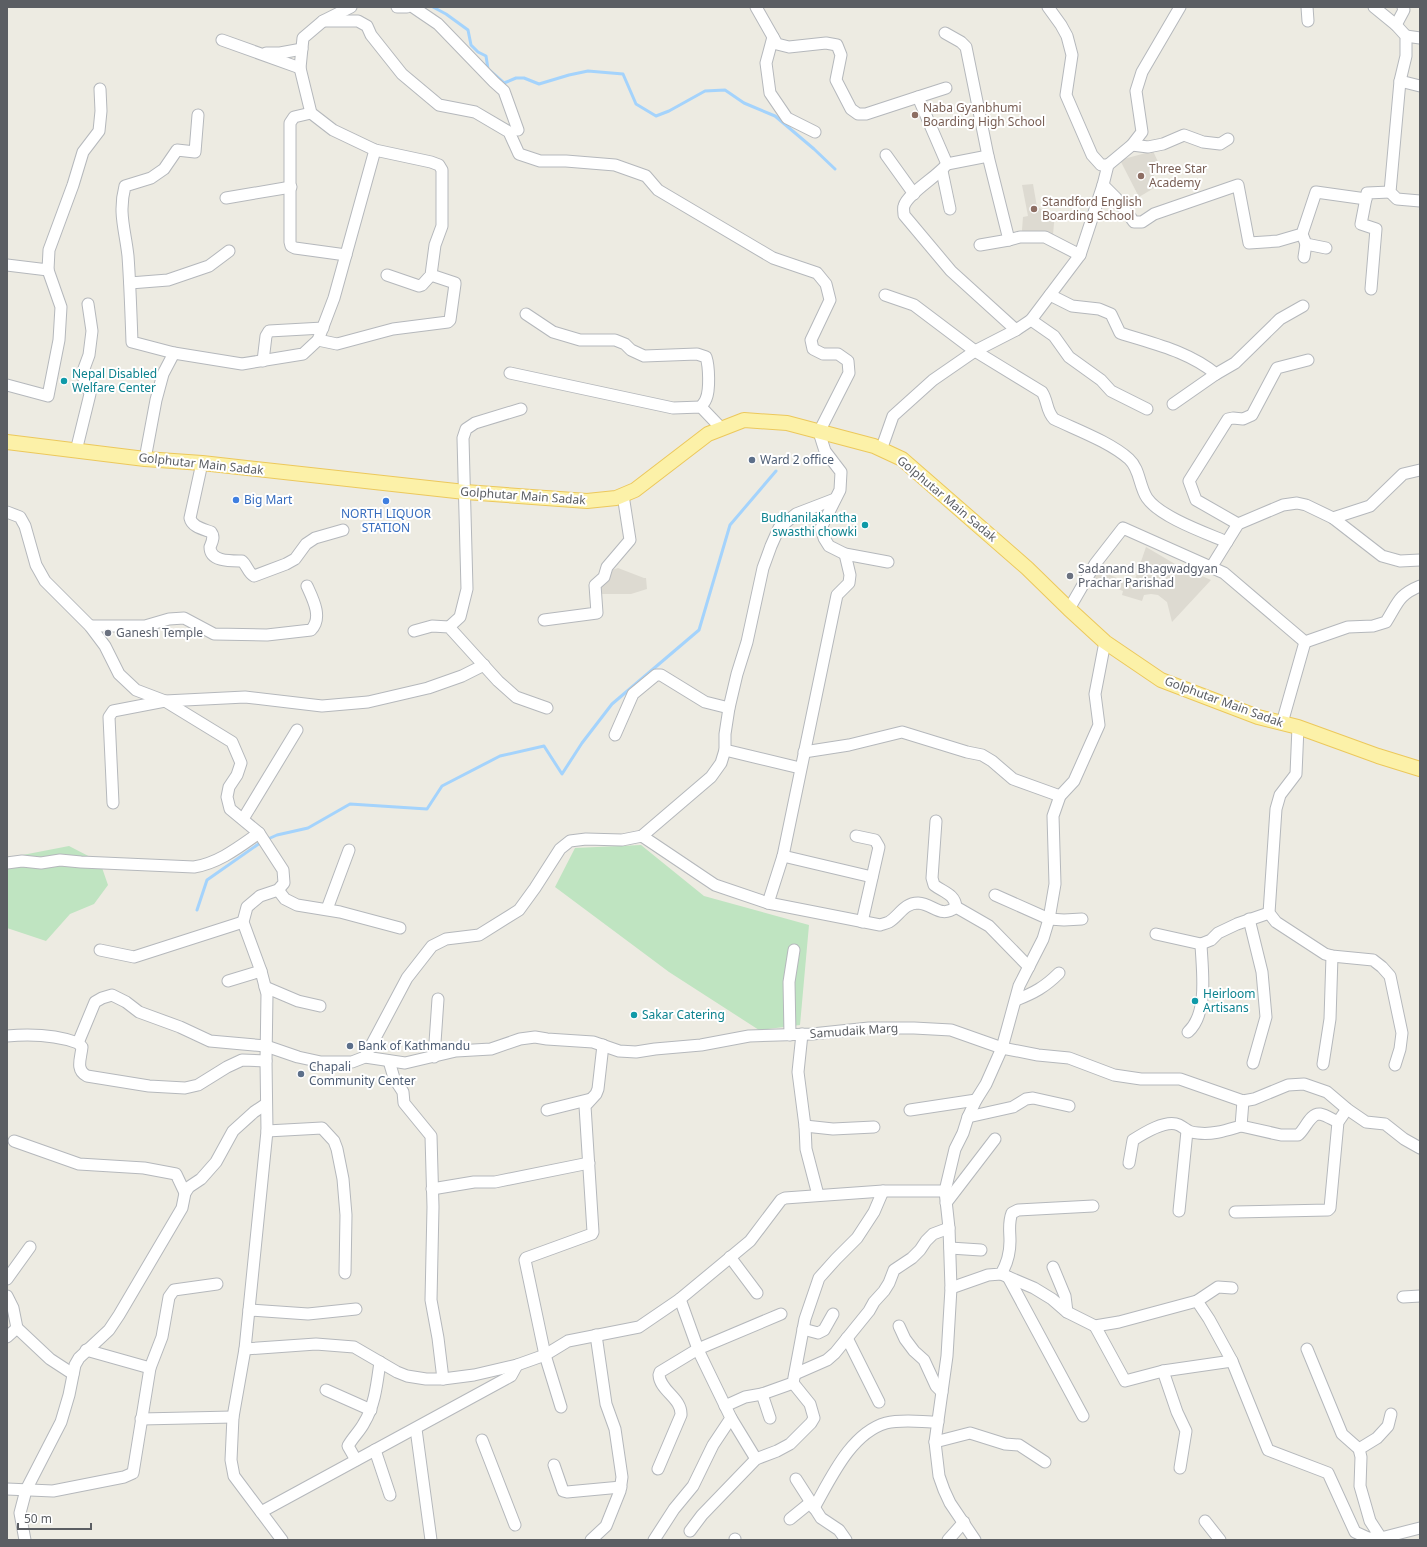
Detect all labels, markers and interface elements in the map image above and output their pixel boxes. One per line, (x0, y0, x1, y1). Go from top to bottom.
place label: Naba Gyanbhumi Boarding High School (923, 99, 1045, 130)
marker: Naba Gyanbhumi Boarding High School (910, 110, 920, 120)
place label: Three Star Academy (1149, 160, 1207, 191)
marker: Three Star Academy (1136, 171, 1146, 181)
place label: Standford English Boarding School (1042, 193, 1142, 224)
marker: Standford English Boarding School (1029, 204, 1039, 214)
place label: Nepal Disabled Welfare Center (72, 365, 157, 396)
marker: Nepal Disabled Welfare Center (59, 376, 69, 386)
street label: Golphutar Main Sadak (138, 448, 265, 479)
place label: Ward 2 office (760, 451, 834, 468)
street label: Golphutar Main Sadak (894, 452, 1001, 546)
marker: Ward 2 office (747, 455, 757, 465)
street label: Golphutar Main Sadak (460, 483, 587, 508)
place label: Big Mart (244, 491, 293, 508)
marker: Big Mart (231, 495, 241, 505)
marker: NORTH LIQUOR STATION (381, 496, 391, 506)
place label: NORTH LIQUOR STATION (341, 505, 432, 536)
place label: Budhanilakantha swasthi chowki (761, 509, 857, 540)
marker: Budhanilakantha swasthi chowki (860, 520, 870, 530)
place label: Sadanand Bhagwadgyan Prachar Parishad (1078, 560, 1218, 591)
marker: Sadanand Bhagwadgyan Prachar Parishad (1065, 571, 1075, 581)
place label: Ganesh Temple (116, 624, 203, 641)
marker: Ganesh Temple (103, 628, 113, 638)
street label: Golphutar Main Sadak (1162, 672, 1287, 731)
place label: Heirloom Artisans (1203, 985, 1256, 1016)
marker: Heirloom Artisans (1190, 996, 1200, 1006)
place label: Sakar Catering (642, 1006, 725, 1023)
marker: Sakar Catering (629, 1010, 639, 1020)
street label: Samudaik Marg (809, 1019, 899, 1042)
place label: Bank of Kathmandu (358, 1037, 470, 1054)
marker: Bank of Kathmandu (345, 1041, 355, 1051)
place label: Chapali Community Center (309, 1058, 416, 1089)
marker: Chapali Community Center (296, 1069, 306, 1079)
scale bar (18, 1505, 91, 1531)
text: 50 m (24, 1510, 52, 1527)

